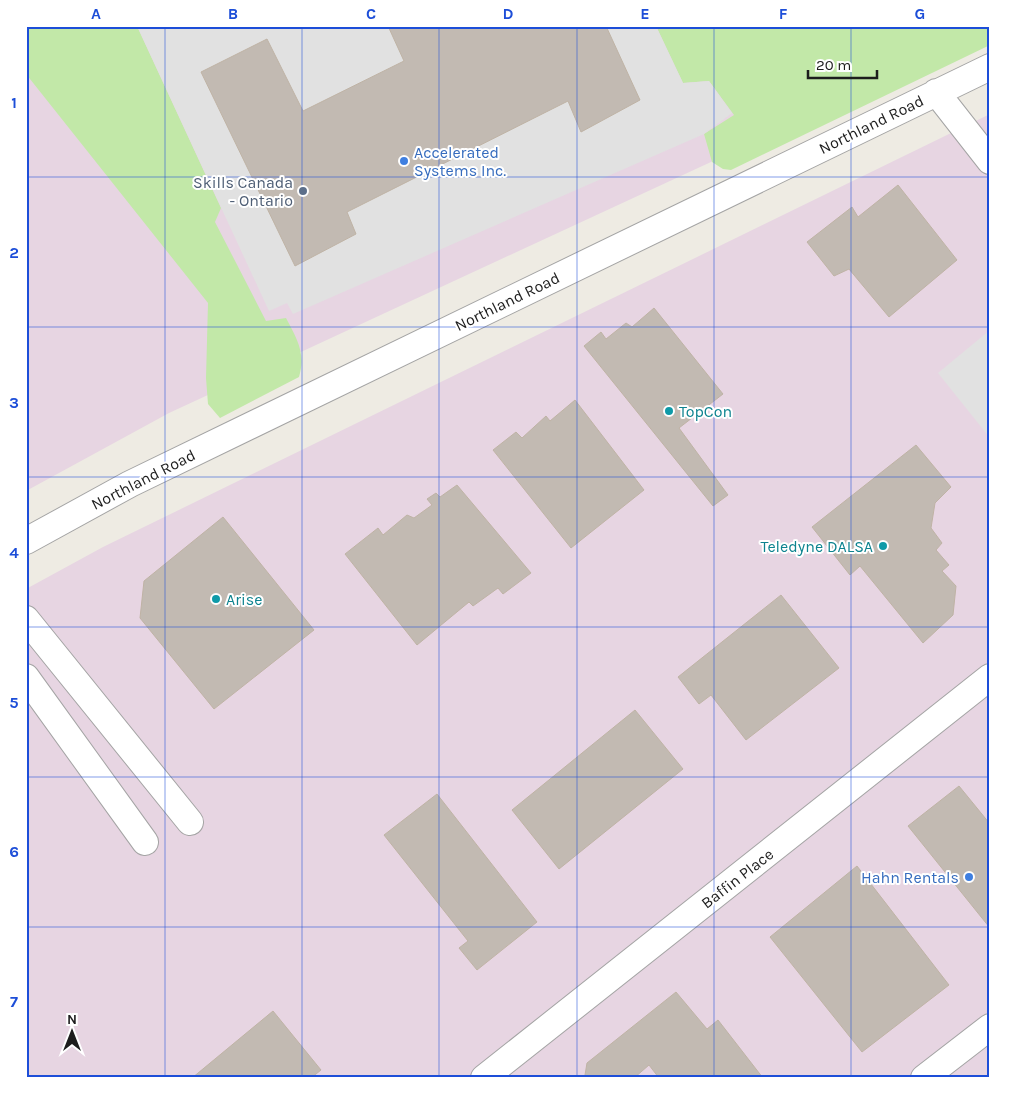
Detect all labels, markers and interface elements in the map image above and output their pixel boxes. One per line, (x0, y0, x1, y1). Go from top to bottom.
text: A (91, 4, 101, 23)
text: B (228, 4, 238, 23)
text: C (366, 4, 376, 23)
text: D (503, 4, 514, 23)
text: E (640, 4, 650, 23)
text: F (779, 4, 788, 23)
text: G (915, 4, 925, 23)
scale bar (808, 48, 877, 80)
text: 20 m (816, 56, 851, 74)
street label: Northland Road (816, 91, 927, 158)
text: 1 (11, 93, 17, 112)
place label: Accelerated Systems Inc. (414, 143, 506, 180)
marker: Accelerated Systems Inc. (398, 155, 410, 167)
place label: Skills Canada - Ontario (193, 173, 293, 210)
marker: Skills Canada - Ontario (297, 185, 309, 197)
text: 2 (9, 243, 19, 262)
street label: Northland Road (452, 268, 563, 335)
text: 3 (9, 393, 19, 412)
place label: TopCon (679, 402, 732, 421)
marker: TopCon (663, 405, 675, 417)
street label: Northland Road (88, 445, 198, 514)
place label: Teledyne DALSA (761, 537, 873, 556)
marker: Teledyne DALSA (877, 540, 889, 552)
text: 4 (9, 543, 19, 562)
place label: Arise (226, 590, 262, 609)
marker: Arise (210, 593, 222, 605)
text: 5 (9, 693, 19, 712)
text: 6 (9, 842, 19, 861)
street label: Baffin Place (697, 844, 777, 913)
place label: Hahn Rentals (861, 868, 959, 887)
marker: Hahn Rentals (963, 871, 975, 883)
text: 7 (10, 992, 18, 1011)
north arrow (48, 1006, 98, 1056)
text: N (67, 1011, 77, 1028)

